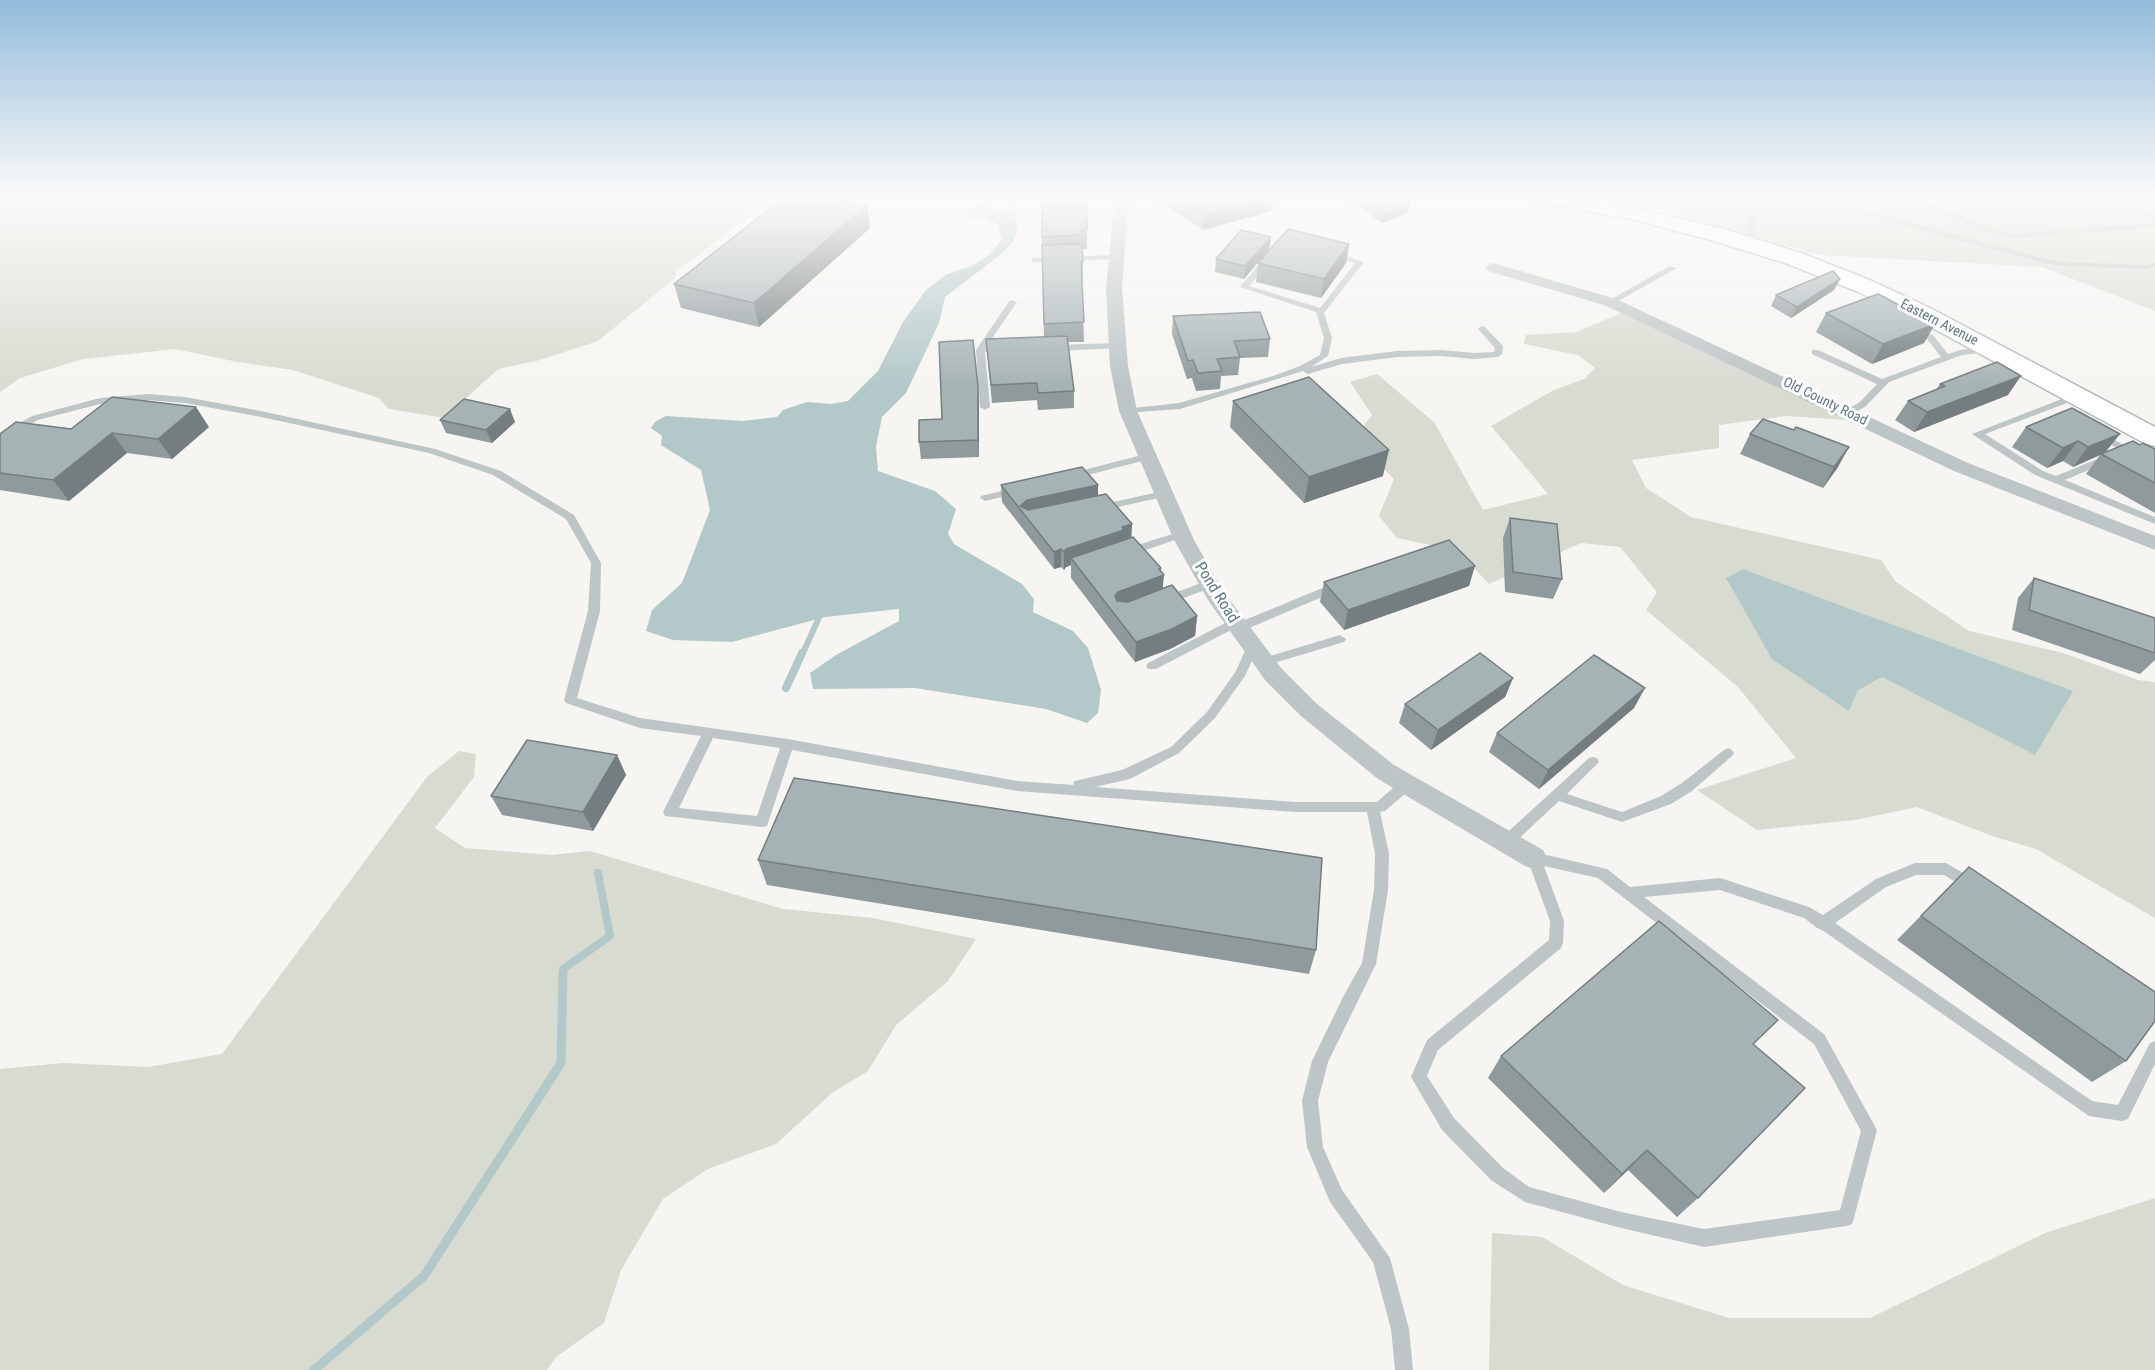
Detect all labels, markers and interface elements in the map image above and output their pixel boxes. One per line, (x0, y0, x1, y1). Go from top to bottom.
street label: Eastern Avenue (1897, 296, 1981, 350)
street label: Old County Road (1780, 374, 1870, 430)
street label: Pond Road (1190, 559, 1242, 627)

